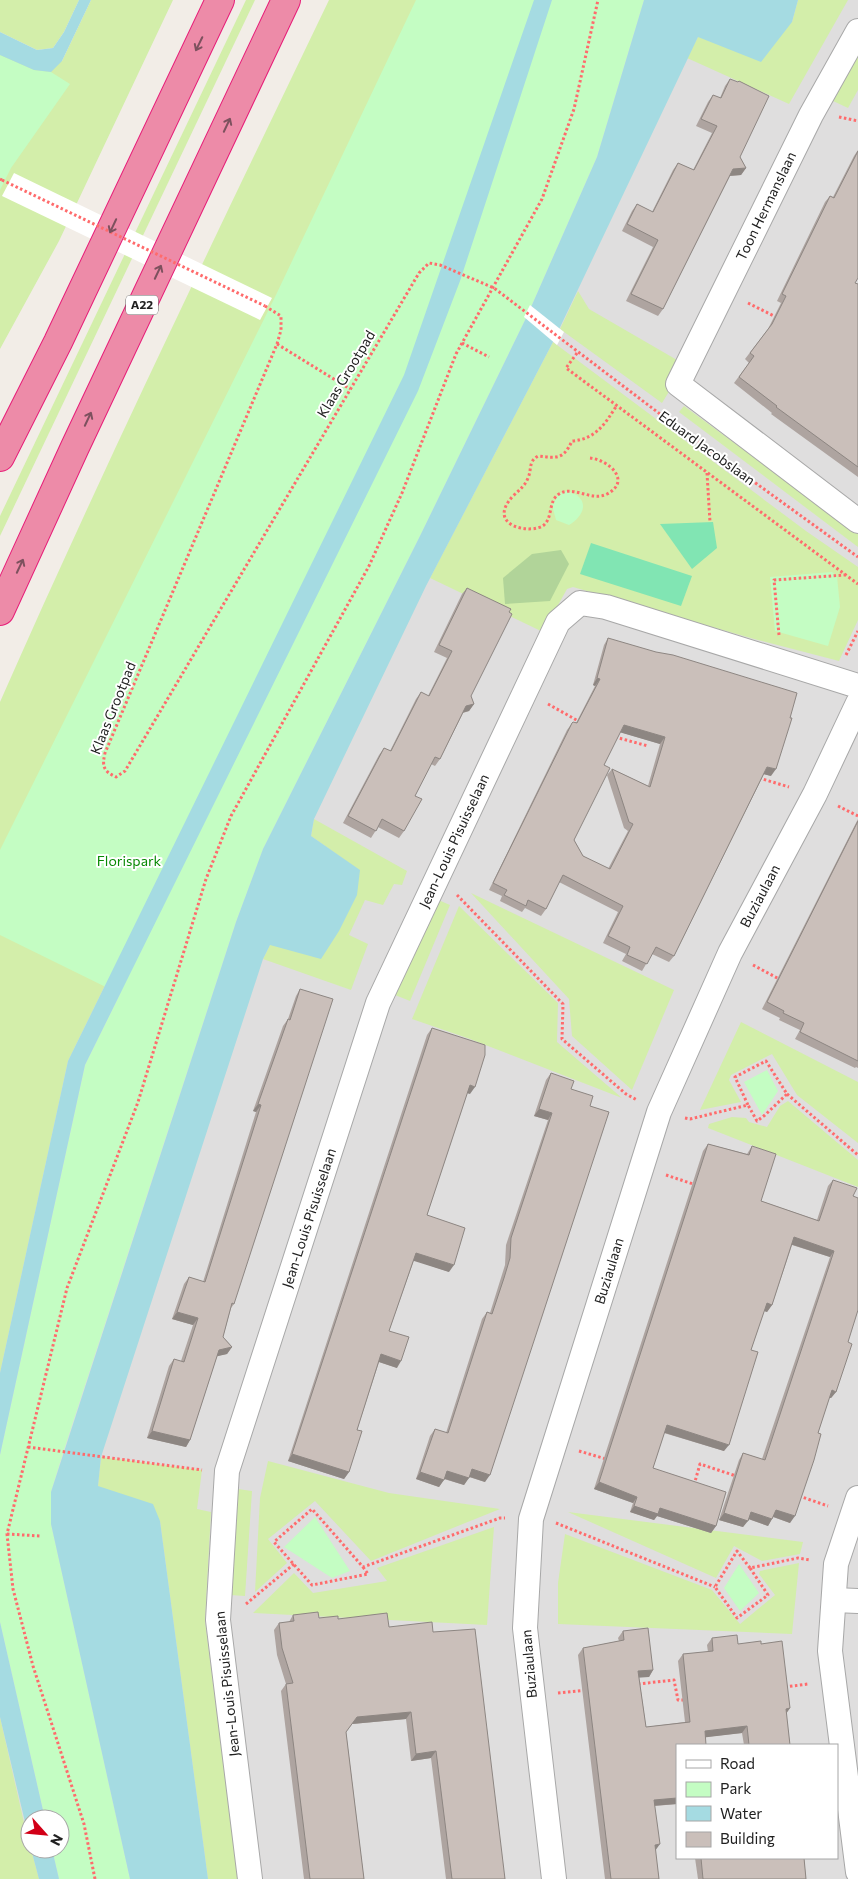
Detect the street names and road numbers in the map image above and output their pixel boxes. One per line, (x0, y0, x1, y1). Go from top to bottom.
street label: Toon Hermanslaan (732, 149, 799, 263)
road number: A22 (126, 296, 158, 314)
street label: Klaas Grootpad (313, 327, 378, 420)
street label: Eduard Jacobslaan (656, 407, 759, 488)
street label: Klaas Grootpad (86, 659, 139, 757)
street label: Jean-Louis Pisuisselaan (415, 771, 492, 911)
street label: Buziaulaan (736, 861, 783, 930)
street label: Jean-Louis Pisuisselaan (278, 1146, 339, 1290)
street label: Buziaulaan (590, 1235, 627, 1306)
street label: Jean-Louis Pisuisselaan (210, 1611, 243, 1758)
street label: Buziaulaan (517, 1629, 540, 1699)

